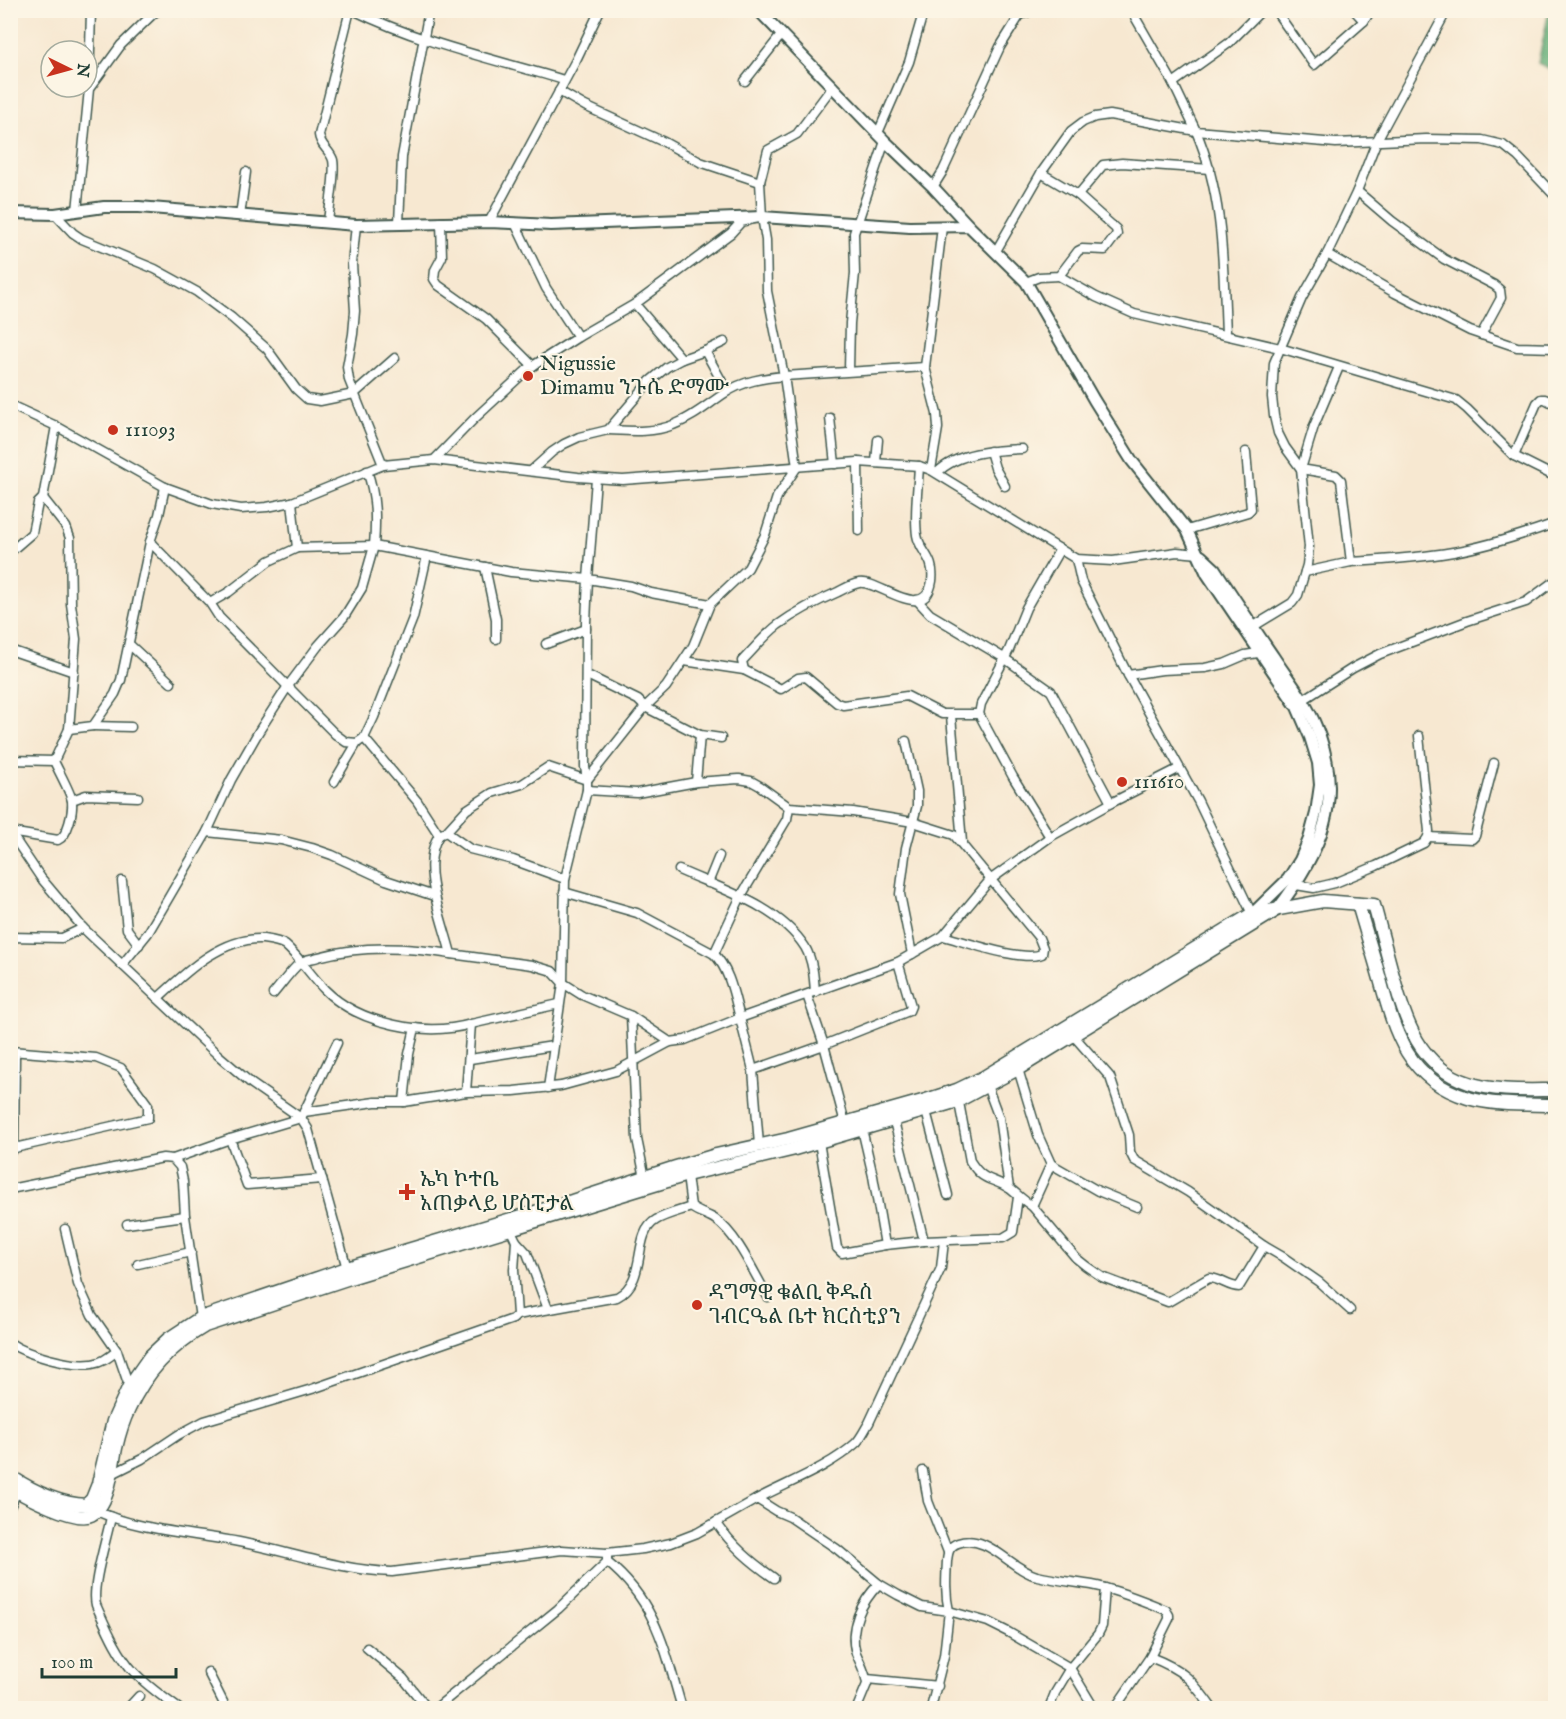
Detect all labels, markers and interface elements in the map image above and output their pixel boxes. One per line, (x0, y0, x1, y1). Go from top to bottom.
north arrow (39, 39, 99, 99)
text: N (71, 61, 93, 78)
place label: Nigussie Dimamu ንጉሴ ድማሙ (540, 351, 730, 402)
marker: Nigussie Dimamu ንጉሴ ድማሙ (521, 369, 535, 383)
place label: 111093 (125, 417, 176, 444)
marker: 111093 (106, 423, 120, 437)
place label: 111610 (1134, 769, 1184, 796)
marker: 111610 (1115, 775, 1129, 789)
place label: ኤካ ኮተቤ አጠቃላይ ሆስፒታል (420, 1167, 574, 1218)
marker: ኤካ ኮተቤ አጠቃላይ ሆስፒታል (398, 1183, 416, 1201)
place label: ዳግማዊ ቁልቢ ቅዱስ ገብርዔል ቤተ ክርስቲያን (709, 1280, 901, 1331)
marker: ዳግማዊ ቁልቢ ቅዱስ ገብርዔል ቤተ ክርስቲያን (690, 1298, 704, 1312)
scale bar (42, 1641, 176, 1679)
text: 100 m (51, 1652, 93, 1675)

